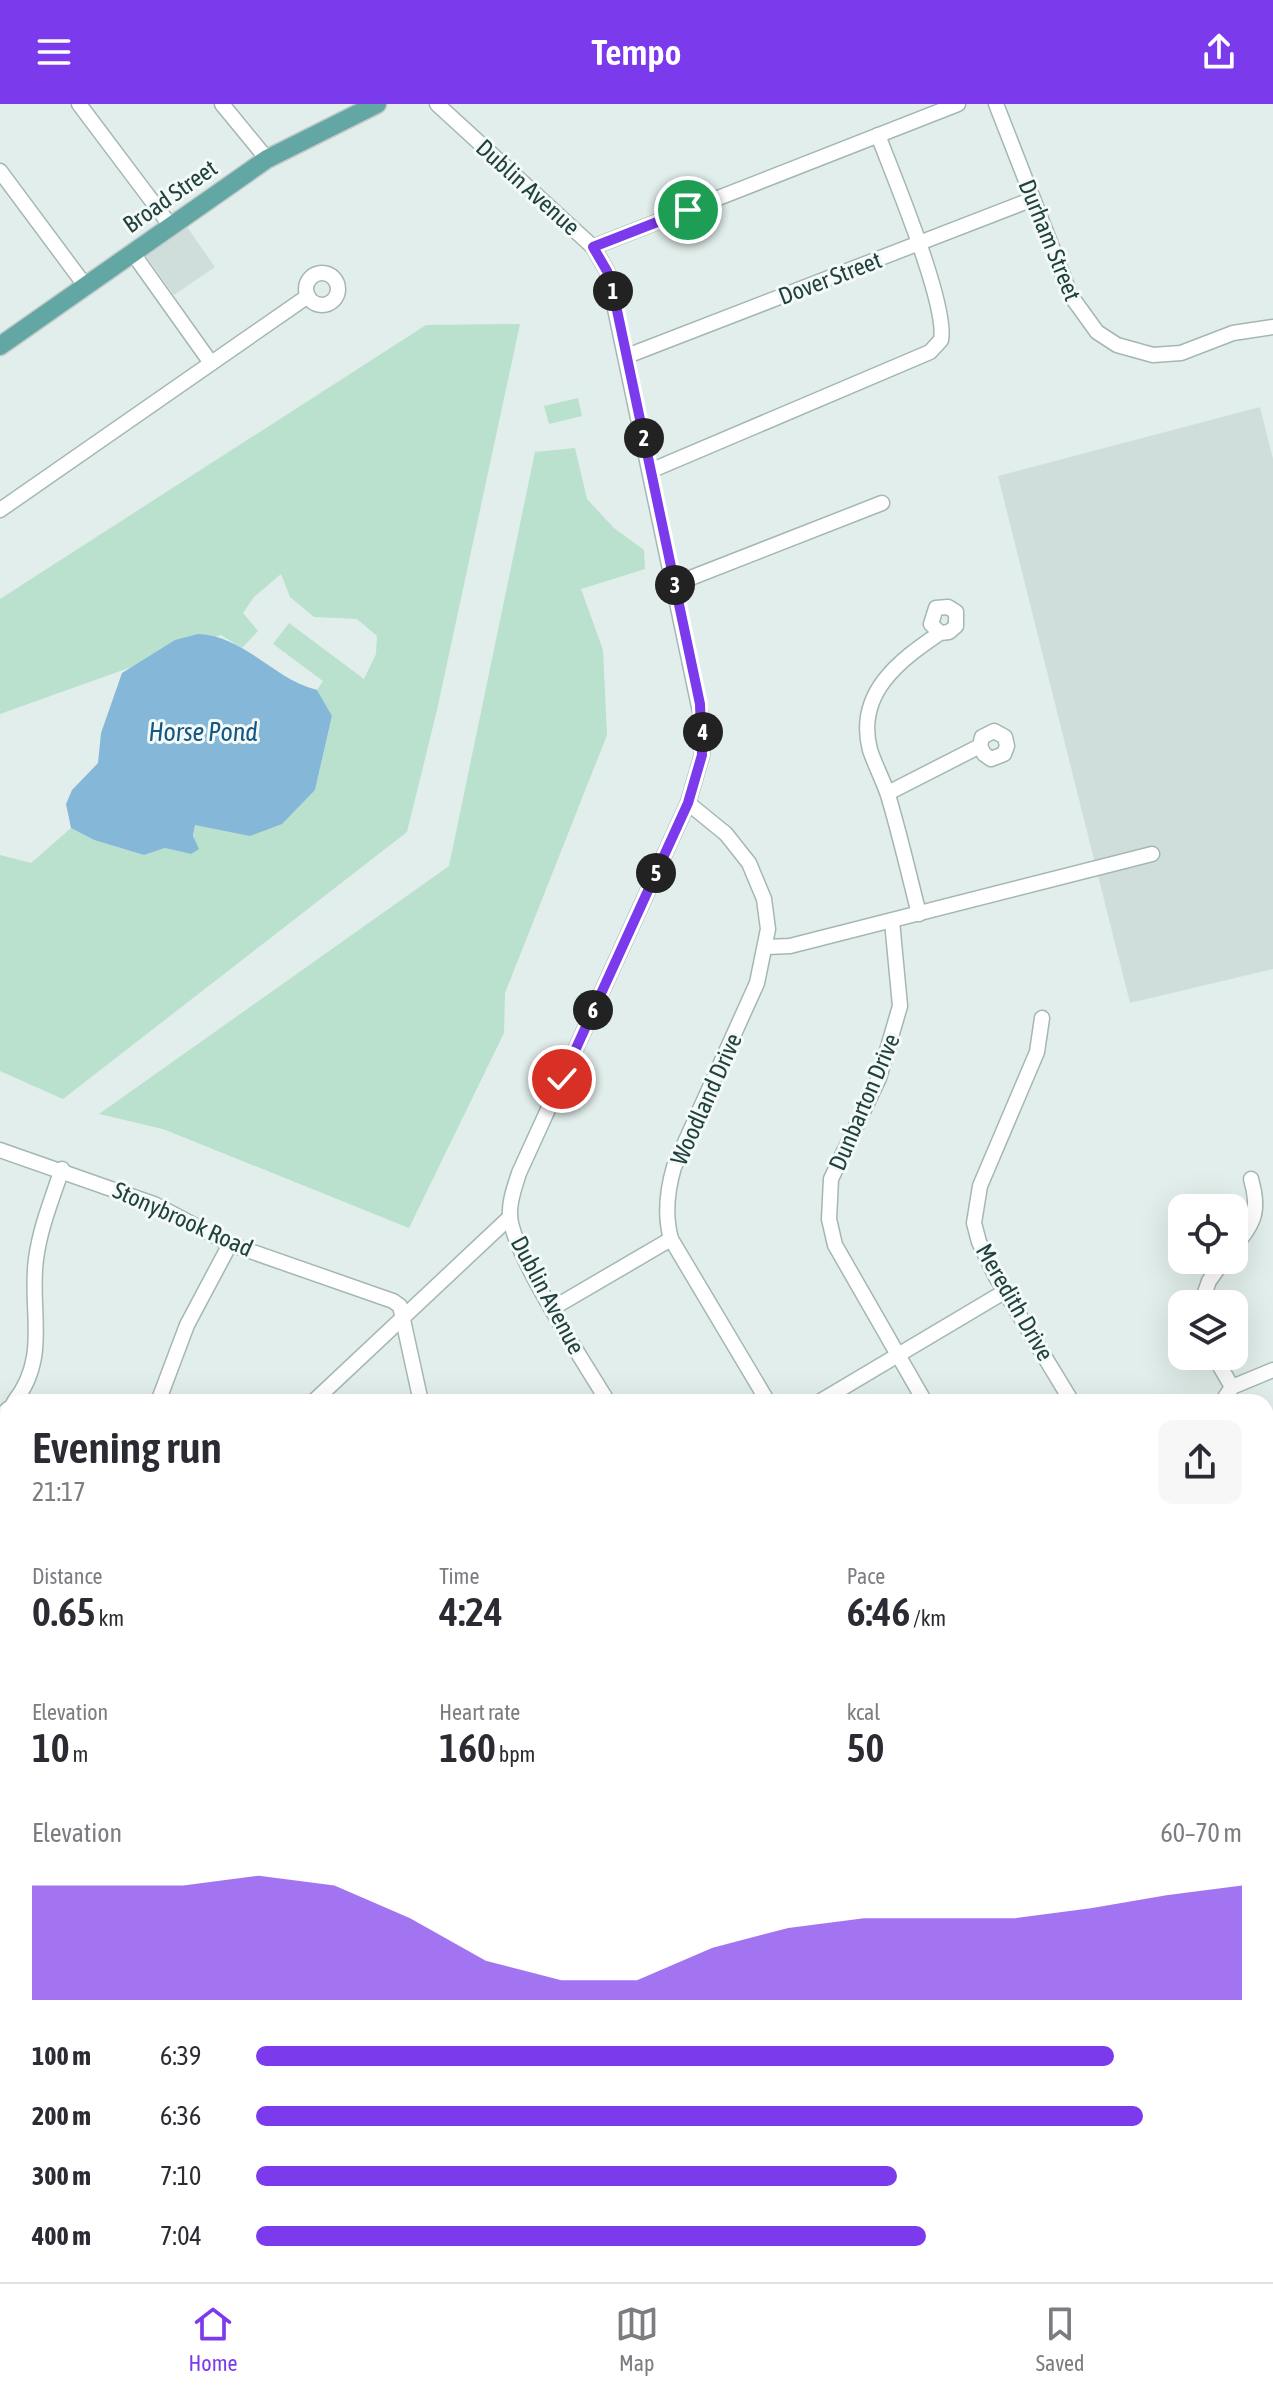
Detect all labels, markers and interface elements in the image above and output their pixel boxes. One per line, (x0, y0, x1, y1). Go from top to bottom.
icon: menu (32, 30, 76, 74)
icon: share (1197, 30, 1241, 74)
text: Tempo (592, 31, 681, 73)
street label: Dublin Avenue (471, 134, 585, 240)
street label: Broad Street (118, 154, 222, 238)
pin (654, 176, 722, 244)
street label: Durham Street (1013, 176, 1087, 305)
icon: arrive (666, 188, 710, 232)
street label: Dover Street (775, 246, 885, 310)
pin: 1 (593, 271, 633, 311)
text: 1 (608, 278, 618, 304)
pin: 2 (624, 418, 664, 458)
text: 2 (639, 425, 649, 451)
pin: 3 (655, 565, 695, 605)
text: 3 (670, 572, 680, 598)
pin: 4 (683, 712, 723, 752)
water label: Horse Pond (148, 717, 258, 747)
text: 4 (698, 719, 708, 745)
pin: 5 (636, 853, 676, 893)
text: 5 (651, 860, 661, 886)
pin: 6 (573, 990, 613, 1030)
text: 6 (588, 997, 598, 1023)
street label: Woodland Drive (665, 1029, 747, 1169)
street label: Dunbarton Drive (823, 1030, 905, 1174)
pin (528, 1045, 596, 1113)
icon: check (540, 1057, 584, 1101)
street label: Stonybrook Road (109, 1176, 257, 1262)
map controls (1168, 1194, 1248, 1370)
button: locate (1168, 1194, 1248, 1274)
street label: Dublin Avenue (506, 1231, 590, 1359)
street label: Meredith Drive (971, 1239, 1059, 1365)
button: layers (1168, 1290, 1248, 1370)
button: share (1158, 1420, 1242, 1504)
text: Evening run (32, 1422, 222, 1472)
text: 21:17 (32, 1477, 86, 1507)
text: Distance (32, 1563, 103, 1589)
text: Time (439, 1563, 479, 1589)
text: Pace (847, 1563, 885, 1589)
text: 0.65 (32, 1589, 96, 1634)
text: 4:24 (439, 1589, 503, 1634)
text: 6:46 (847, 1589, 910, 1634)
text: km (96, 1605, 124, 1631)
text: /km (910, 1605, 946, 1631)
text: Elevation (32, 1699, 108, 1725)
text: Heart rate (439, 1699, 520, 1725)
text: kcal (847, 1699, 880, 1725)
text: 10 (32, 1725, 70, 1770)
text: 160 (439, 1725, 496, 1770)
text: 50 (847, 1725, 884, 1770)
text: m (70, 1741, 88, 1767)
text: bpm (496, 1741, 535, 1767)
text: Elevation (32, 1818, 122, 1848)
text: 60–70 m (1160, 1818, 1242, 1848)
text: 100 m (32, 2041, 91, 2071)
text: 6:39 (160, 2041, 201, 2071)
text: 200 m (32, 2101, 91, 2131)
text: 6:36 (160, 2101, 201, 2131)
text: 300 m (32, 2161, 91, 2191)
text: 7:10 (160, 2161, 201, 2191)
text: 400 m (32, 2221, 91, 2251)
text: 7:04 (160, 2221, 202, 2251)
tab: Home (189, 2302, 238, 2376)
tab: Map (615, 2302, 659, 2376)
tab: Saved (1036, 2302, 1084, 2376)

